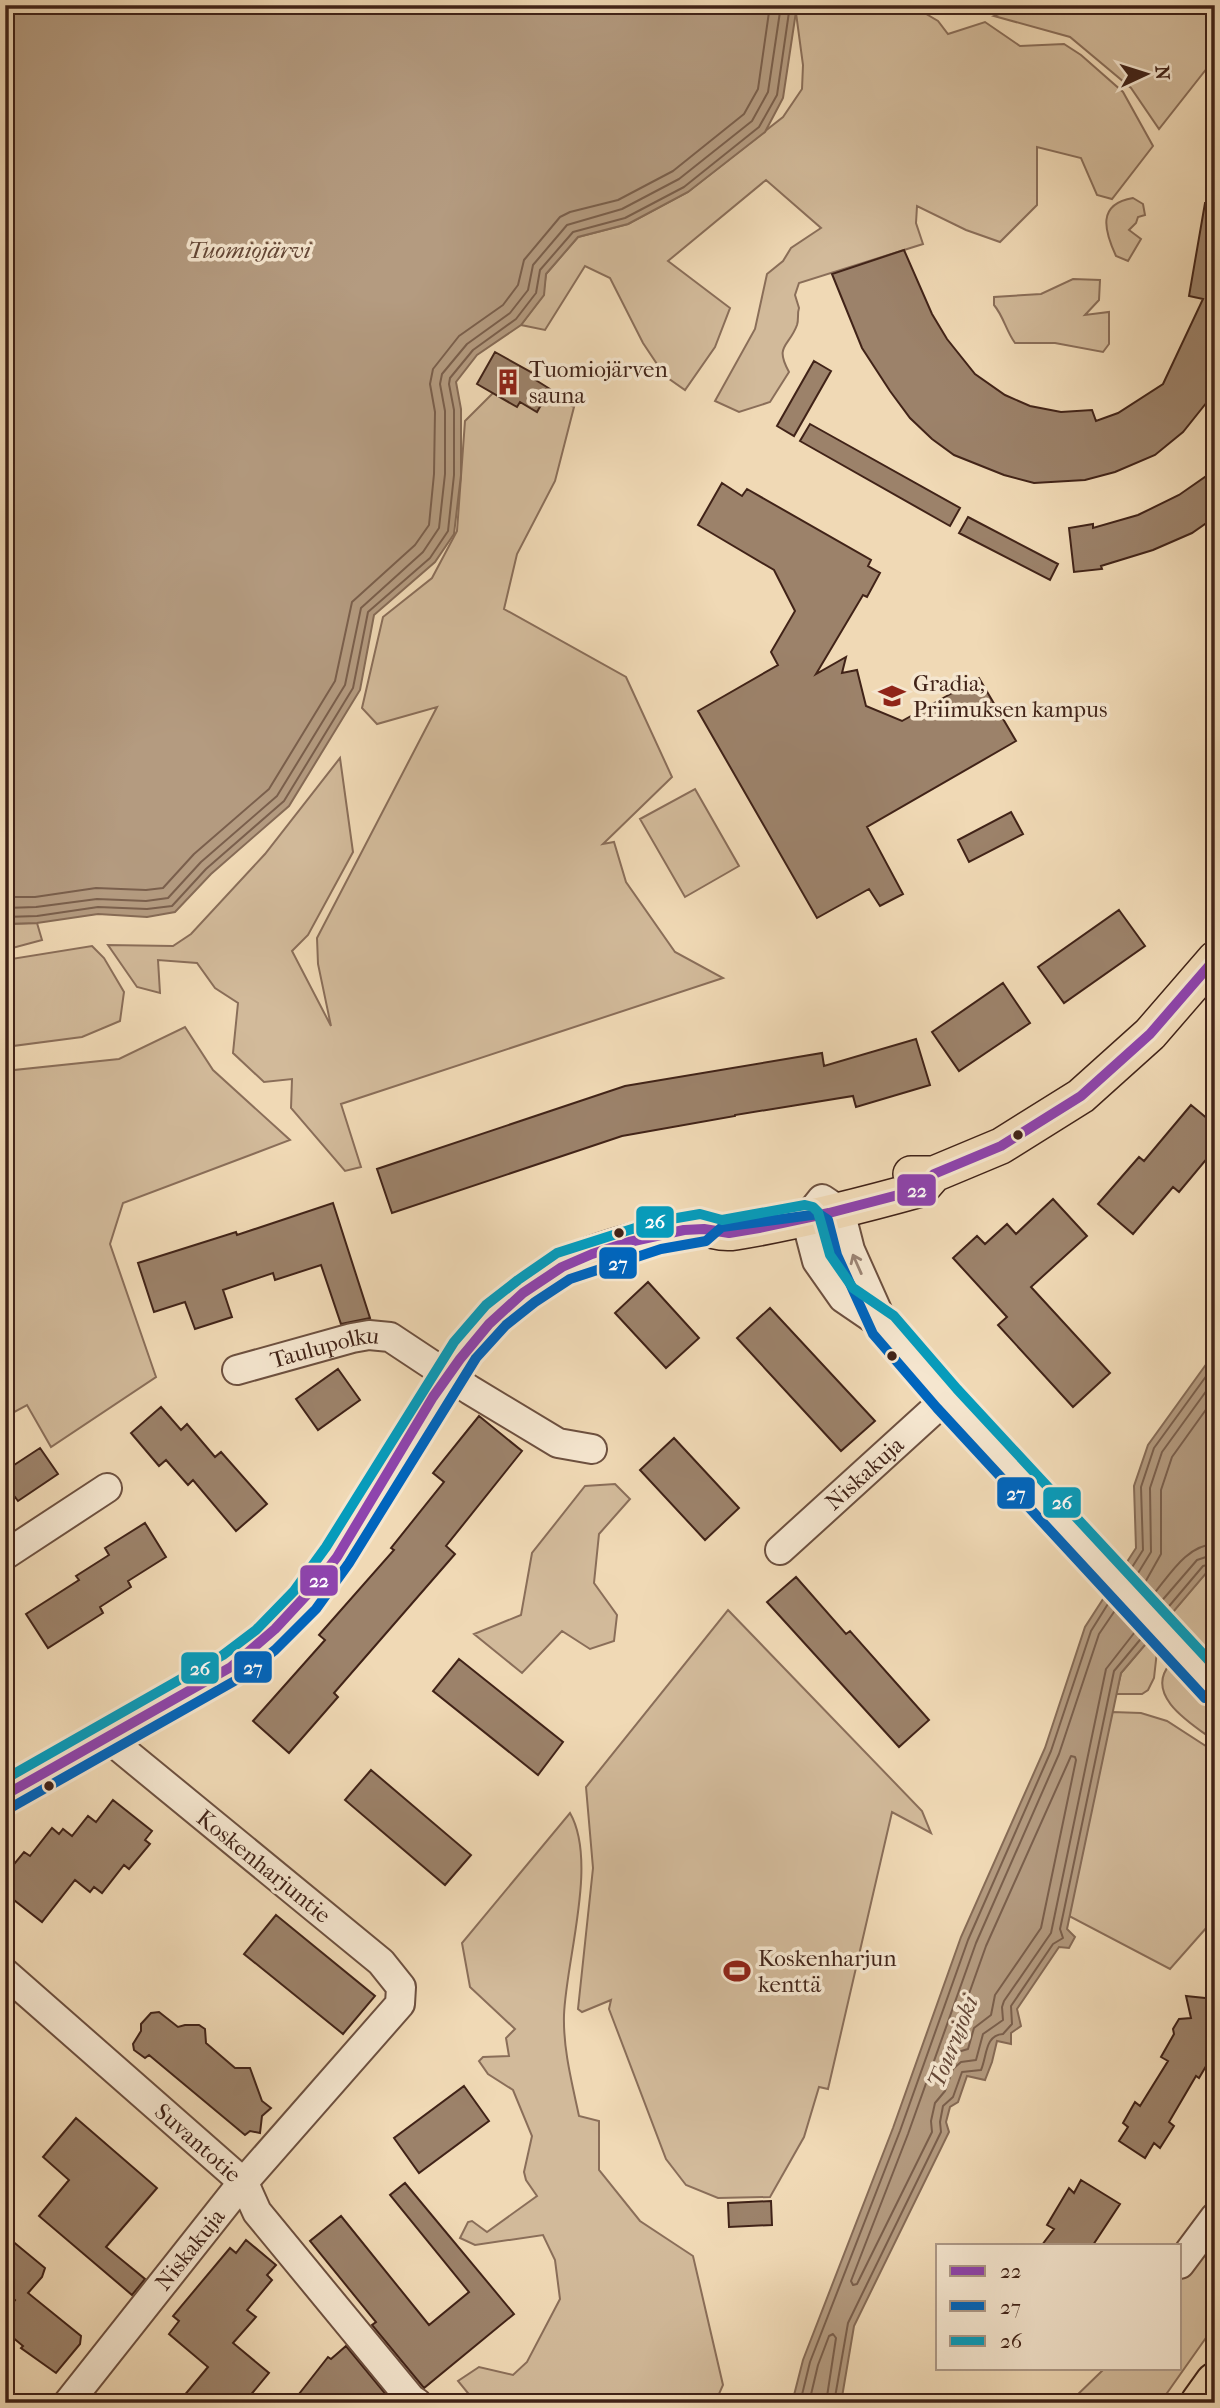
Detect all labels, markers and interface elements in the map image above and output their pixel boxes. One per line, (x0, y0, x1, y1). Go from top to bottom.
north arrow (1112, 38, 1182, 108)
text: N (1150, 65, 1173, 81)
water label: Tuomiojärvi (187, 236, 313, 264)
place label: Tuomiojärven sauna (529, 356, 668, 409)
building icon: Tuomiojärven sauna (493, 367, 523, 397)
place label: Gradia, Priimuksen kampus (913, 670, 1107, 723)
school or university icon: Gradia, Priimuksen kampus (877, 681, 907, 711)
unlabelled marker (1011, 1128, 1025, 1142)
line badge: 22 (896, 1173, 937, 1207)
text: 22 (907, 1180, 927, 1202)
line badge: 26 (635, 1205, 675, 1239)
text: 26 (645, 1211, 666, 1233)
unlabelled marker (612, 1226, 626, 1240)
line badge: 27 (598, 1246, 638, 1280)
text: 27 (609, 1253, 627, 1275)
one-way arrow (849, 1253, 862, 1275)
street label: Taulupolku (267, 1322, 380, 1374)
unlabelled marker (885, 1349, 899, 1363)
street label: Niskakuja (820, 1431, 910, 1516)
line badge: 27 (996, 1476, 1036, 1510)
text: 27 (1007, 1483, 1025, 1505)
line badge: 26 (1042, 1486, 1082, 1519)
text: 26 (1052, 1492, 1073, 1514)
line badge: 22 (299, 1564, 339, 1597)
text: 22 (309, 1570, 329, 1592)
line badge: 27 (233, 1650, 273, 1684)
line badge: 26 (180, 1651, 220, 1685)
text: 27 (244, 1657, 262, 1679)
text: 26 (190, 1658, 211, 1680)
unlabelled marker (42, 1779, 56, 1793)
street label: Koskenharjuntie (191, 1804, 336, 1929)
place label: Koskenharjun kenttä (758, 1945, 897, 1998)
sports icon: Koskenharjun kenttä (722, 1956, 752, 1986)
water label: Tourujoki (922, 1990, 985, 2092)
street label: Suvantotie (149, 2098, 246, 2188)
street label: Niskakuja (150, 2203, 231, 2296)
legend (936, 2244, 1182, 2370)
text: 22 (1000, 2259, 1022, 2283)
text: 27 (1000, 2295, 1021, 2319)
text: 26 (1000, 2329, 1023, 2353)

